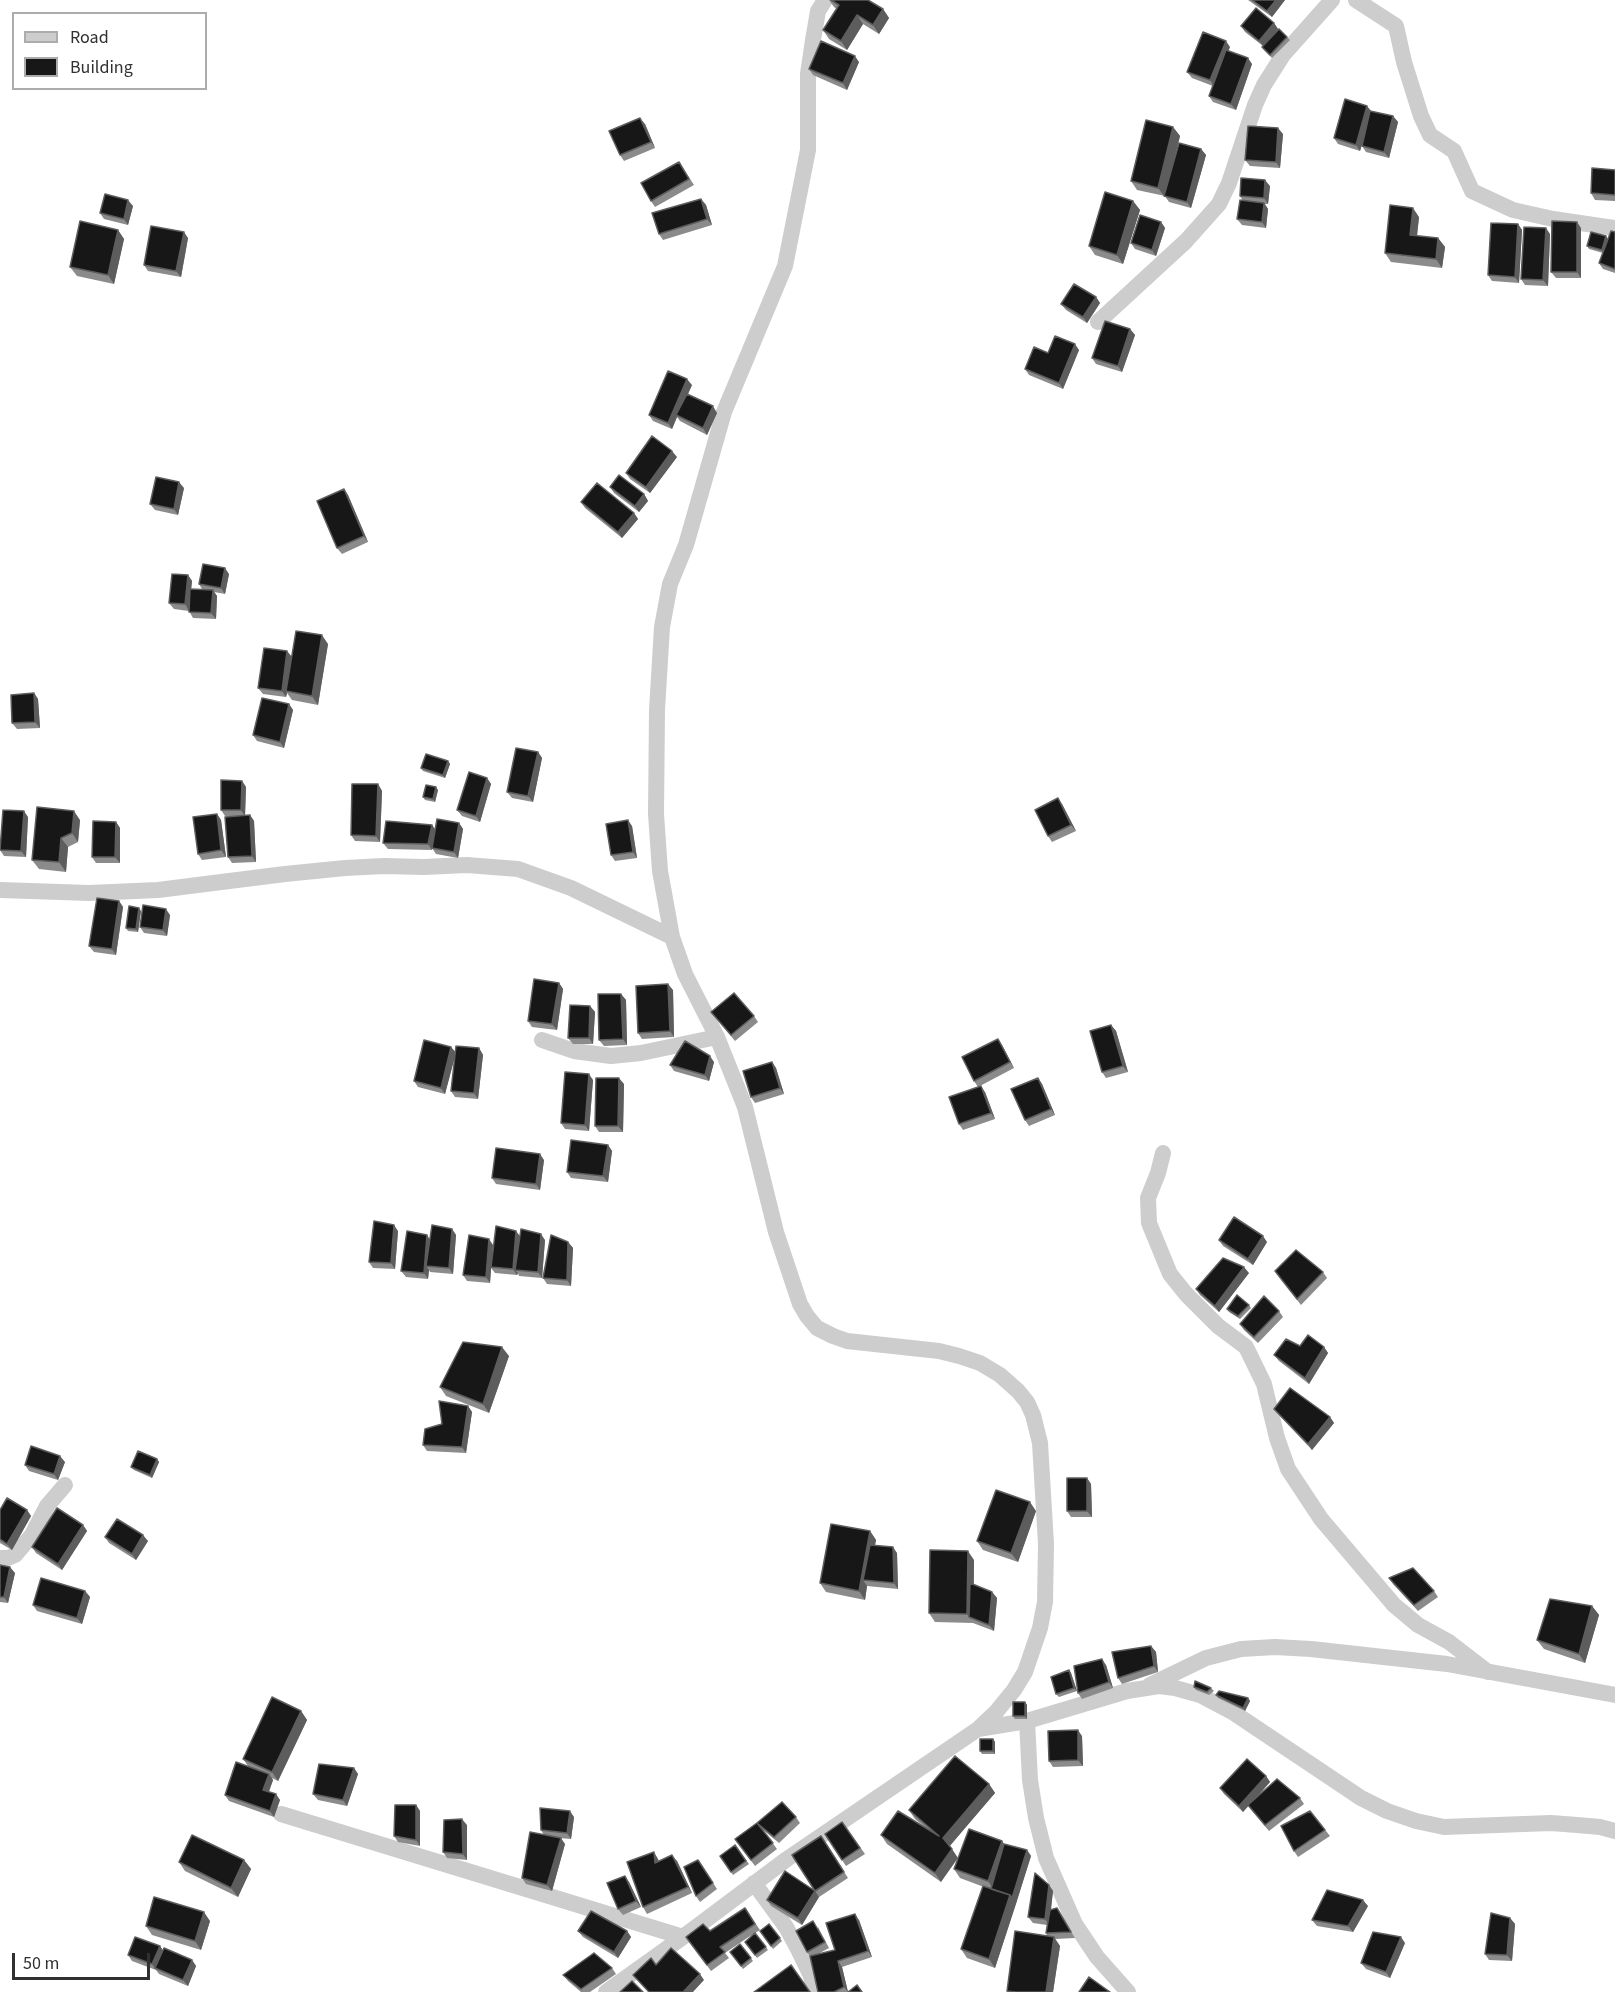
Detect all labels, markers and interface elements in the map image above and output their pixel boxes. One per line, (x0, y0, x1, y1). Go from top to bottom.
legend (12, 12, 207, 90)
text: Road (70, 25, 109, 50)
text: Building (70, 55, 133, 80)
scale bar (15, 1941, 153, 1979)
text: 50 m (23, 1951, 59, 1976)

